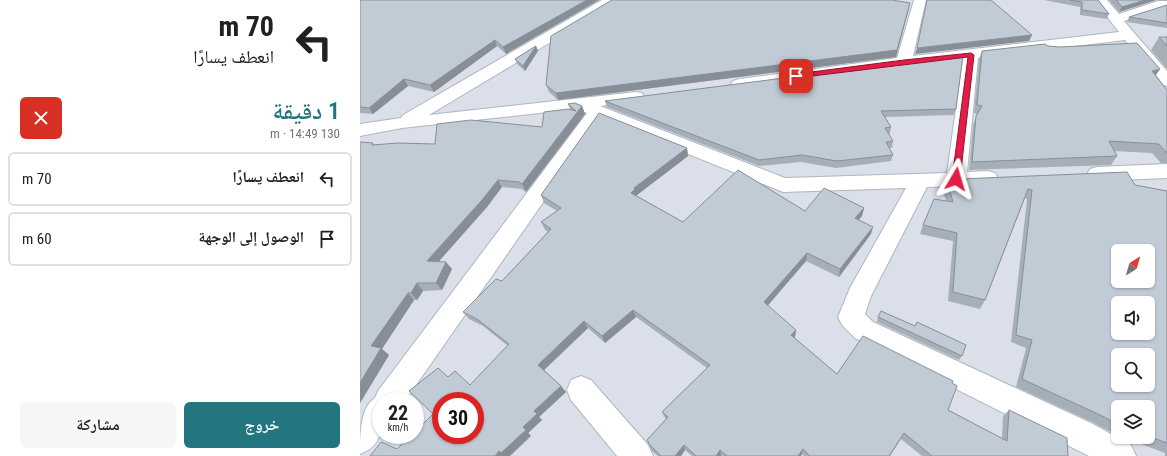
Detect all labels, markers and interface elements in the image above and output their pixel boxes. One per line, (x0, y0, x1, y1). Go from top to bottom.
text: 70 m (218, 10, 274, 43)
icon: left (288, 16, 340, 68)
text: انعطف يسارًا (193, 46, 274, 67)
pin (779, 59, 813, 93)
icon: arrive (785, 65, 807, 87)
button: close (20, 97, 62, 139)
text: 1 دقيقة (273, 97, 340, 125)
text: 130 m · 14:49 (270, 126, 340, 141)
position arrow (935, 158, 977, 200)
text: انعطف يسارًا (233, 168, 304, 186)
icon: left (316, 168, 338, 190)
text: 70 m (22, 170, 52, 188)
text: الوصول إلى الوجهة (198, 228, 304, 246)
icon: arrive (316, 228, 338, 250)
text: 60 m (22, 230, 52, 248)
north arrow (1111, 244, 1155, 288)
map controls (1111, 244, 1155, 444)
button: sound (1111, 296, 1155, 340)
button: search (1111, 348, 1155, 392)
speed limit sign: 30 (432, 392, 484, 444)
button: layers (1111, 400, 1155, 444)
text: 22 (388, 401, 408, 425)
button: مشاركة (20, 402, 176, 448)
button: خروج (184, 402, 340, 448)
text: km/h (388, 422, 408, 433)

